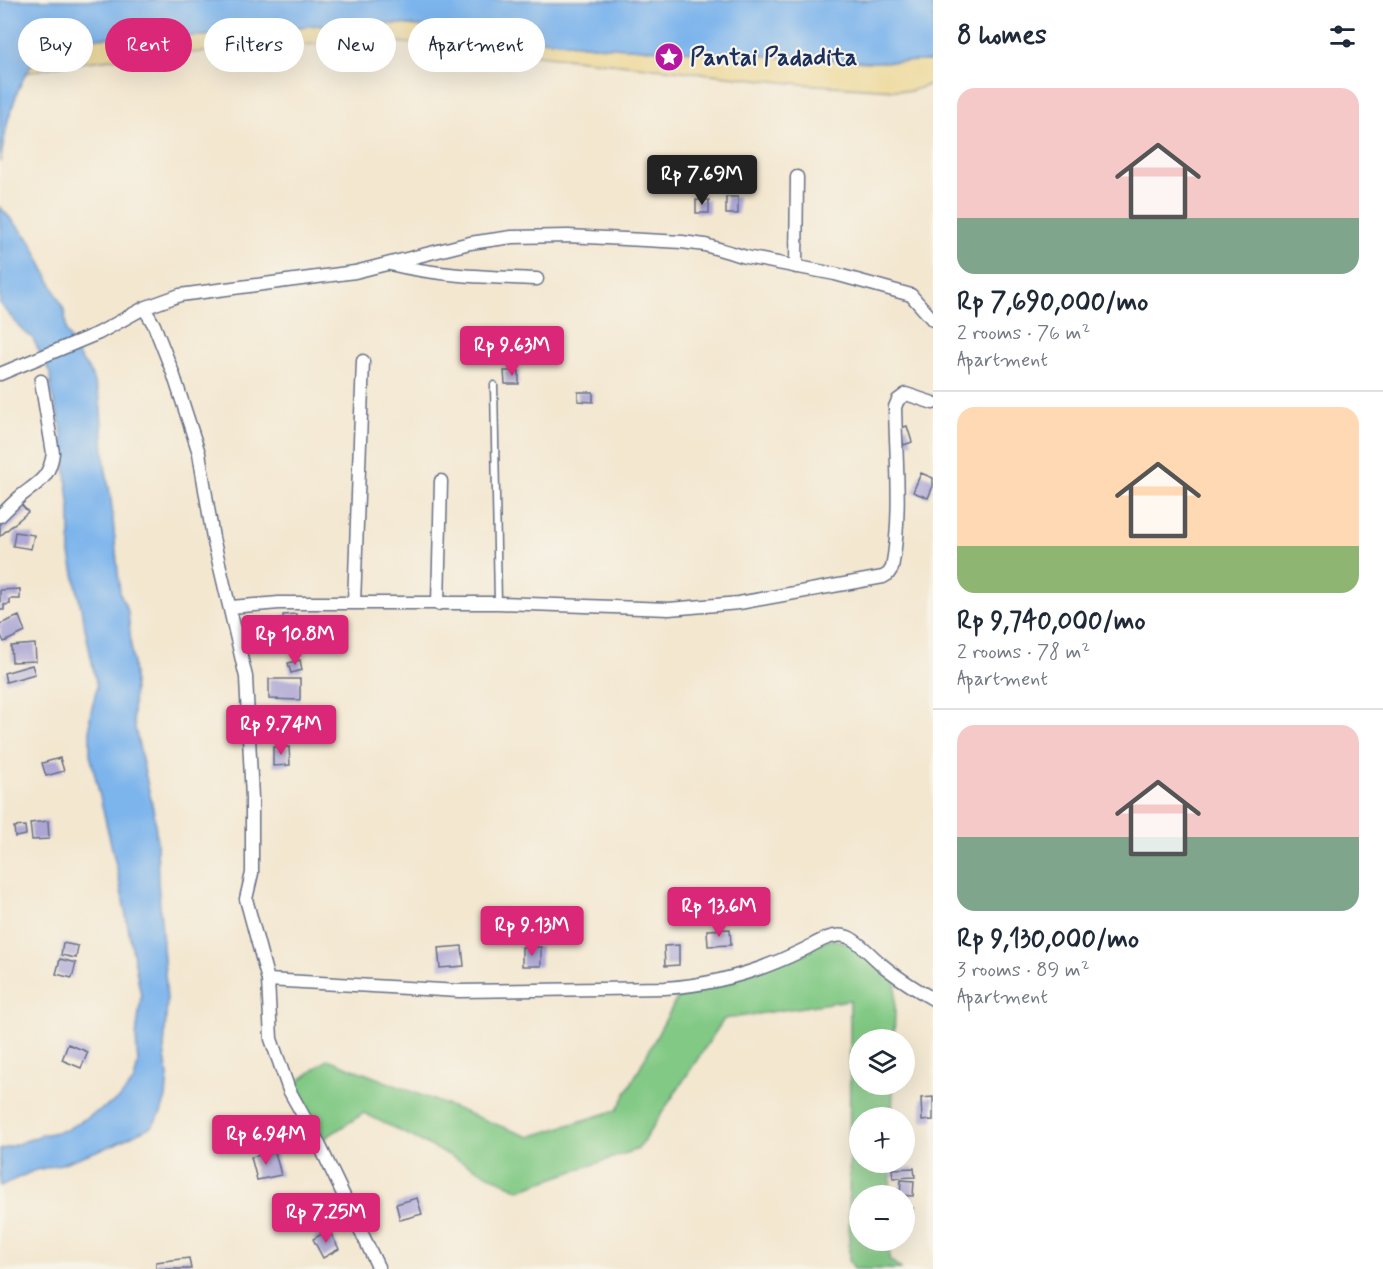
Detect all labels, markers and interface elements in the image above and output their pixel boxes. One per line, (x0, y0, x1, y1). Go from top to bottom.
chip: Buy (18, 18, 93, 72)
chip: Rent (105, 18, 192, 72)
chip: Filters (204, 18, 304, 72)
chip: New (316, 18, 396, 72)
chip: Apartment (408, 18, 545, 72)
text: 8 homes (957, 19, 1047, 53)
icon: filters (1326, 20, 1359, 53)
place icon: Pantai Padadita (653, 41, 685, 73)
place label: Pantai Padadita (690, 43, 857, 74)
icon: home (1104, 127, 1212, 235)
pin: Rp 7.69M (640, 155, 764, 206)
text: Rp 7.69M (661, 161, 743, 188)
text: Rp 7,690,000/mo (957, 286, 1148, 320)
text: 2 rooms · 76 m² (957, 320, 1090, 347)
pin: Rp 9.63M (450, 326, 574, 377)
text: Rp 9.63M (474, 332, 550, 359)
text: Apartment (957, 347, 1048, 374)
icon: home (1104, 446, 1212, 554)
text: Rp 9,740,000/mo (957, 605, 1146, 639)
pin: Rp 10.8M (233, 615, 357, 666)
text: Rp 10.8M (255, 621, 335, 648)
text: 2 rooms · 78 m² (957, 639, 1090, 666)
text: Apartment (957, 666, 1048, 693)
pin: Rp 9.74M (219, 705, 343, 756)
text: Rp 9.74M (240, 711, 322, 738)
icon: home (1104, 764, 1212, 872)
pin: Rp 13.6M (657, 887, 781, 938)
text: Rp 13.6M (681, 893, 757, 920)
pin: Rp 9.13M (470, 906, 594, 957)
text: Rp 9.13M (495, 912, 569, 939)
text: Rp 9,130,000/mo (957, 923, 1139, 957)
text: 3 rooms · 89 m² (957, 957, 1090, 984)
text: Apartment (957, 984, 1048, 1011)
map controls (849, 1029, 915, 1251)
button: layers (849, 1029, 915, 1095)
button: + (849, 1107, 915, 1173)
pin: Rp 6.94M (204, 1115, 328, 1166)
text: Rp 6.94M (226, 1121, 306, 1148)
button: − (849, 1185, 915, 1251)
pin: Rp 7.25M (264, 1193, 388, 1244)
text: Rp 7.25M (286, 1199, 366, 1226)

